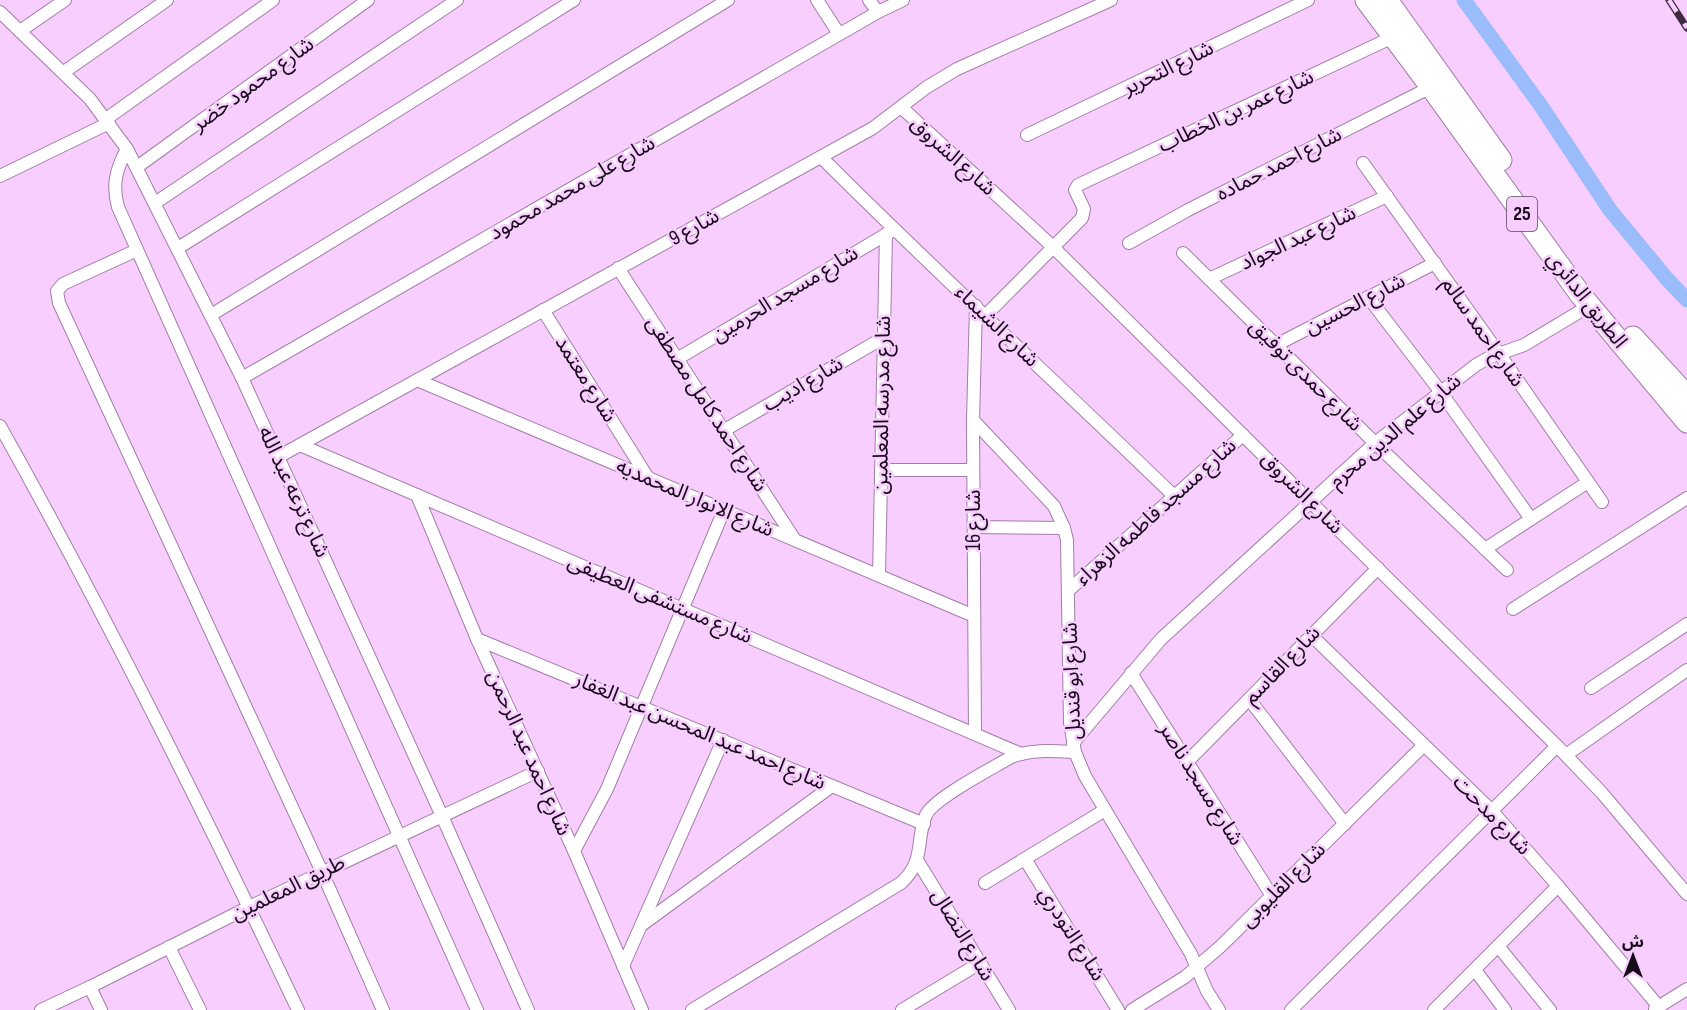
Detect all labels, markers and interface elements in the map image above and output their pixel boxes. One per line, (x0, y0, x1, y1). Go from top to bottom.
street label: شارع محمود خضر (186, 31, 320, 139)
street label: شارع التحرير (1117, 35, 1218, 103)
street label: شارع عمر بن الخطاب (1154, 64, 1319, 160)
street label: شارع الشروق (904, 111, 1001, 202)
street label: شارع احمد حماده (1212, 122, 1347, 208)
street label: شارع على محمد محمود (485, 130, 660, 247)
road number: 25 (1507, 197, 1537, 231)
street label: شارع عبد الجواد (1236, 200, 1361, 278)
street label: شارع 9 (665, 203, 724, 253)
street label: شارع مسجد الحرمين (707, 240, 864, 349)
street label: الطريق الدائري (1539, 247, 1633, 355)
street label: شارع الحسين (1301, 268, 1410, 342)
street label: شارع احمد سالم (1434, 272, 1530, 393)
street label: شارع الشيماء (948, 280, 1044, 374)
street label: شارع احمد كامل مصطفى (639, 311, 773, 498)
street label: شارع حمدى توفيق (1243, 313, 1368, 438)
street label: شارع مدرسه المعلمين (868, 315, 898, 495)
street label: شارع معتمد (548, 331, 622, 428)
street label: شارع اديب (758, 351, 849, 419)
street label: شارع علم الدين محرم (1324, 368, 1468, 496)
street label: شارع ترعه عبد الله (251, 423, 335, 562)
street label: شارع مسجد فاطمه الزهراء (1070, 433, 1243, 592)
street label: شارع الشروق (1254, 446, 1349, 541)
street label: شارع الانوار المحمديه (612, 454, 778, 544)
street label: شارع 16 (961, 490, 988, 550)
street label: شارع مستشفى العطيفى (563, 549, 756, 651)
street label: شارع القاسم (1238, 621, 1327, 711)
street label: شارع ابو قنديل (1057, 622, 1089, 740)
street label: شارع احمد عبد الرحمن (479, 666, 577, 840)
street label: شارع احمد عبد المحسن عبد الغفار (569, 666, 830, 797)
street label: شارع مسجد ناصر (1151, 717, 1249, 851)
street label: شارع مدحت (1446, 770, 1536, 862)
street label: شارع القليوبى (1235, 837, 1332, 934)
street label: طريق المعلمين (227, 850, 349, 926)
street label: شارع التودري (1031, 882, 1111, 987)
street label: شارع النضال (924, 885, 1000, 986)
north arrow (1603, 926, 1663, 986)
text: ش (1622, 933, 1644, 952)

